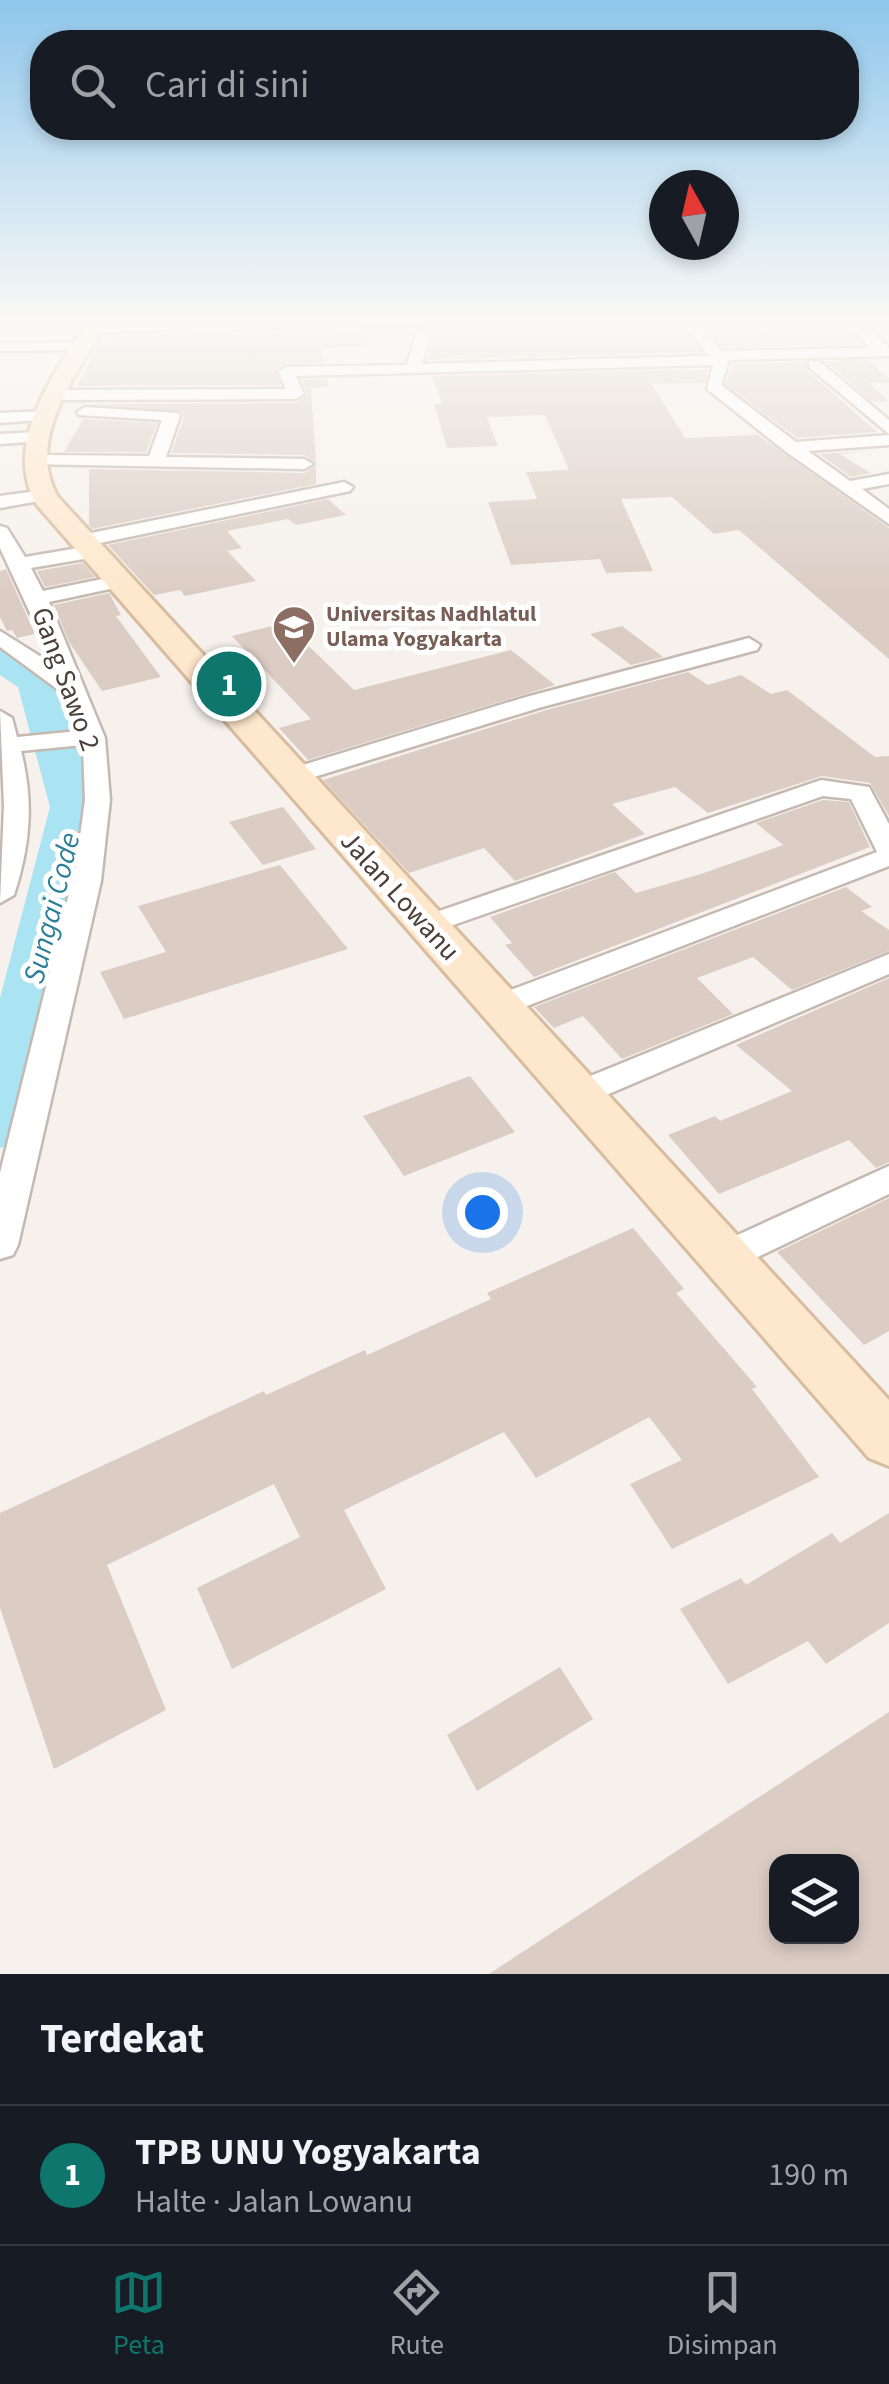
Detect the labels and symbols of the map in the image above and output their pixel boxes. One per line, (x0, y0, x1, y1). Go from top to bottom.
north arrow (649, 170, 739, 260)
place label: Universitas Nadhlatul Ulama Yogyakarta (326, 598, 537, 655)
street label: Gang Sawo 2 (22, 602, 110, 756)
school or university icon: Universitas Nadhlatul Ulama Yogyakarta (271, 604, 317, 665)
pin: 1 (196, 646, 262, 722)
street label: Jalan Lowanu (331, 822, 469, 970)
water label: Sungai Code (13, 828, 91, 988)
your location (457, 1187, 508, 1238)

